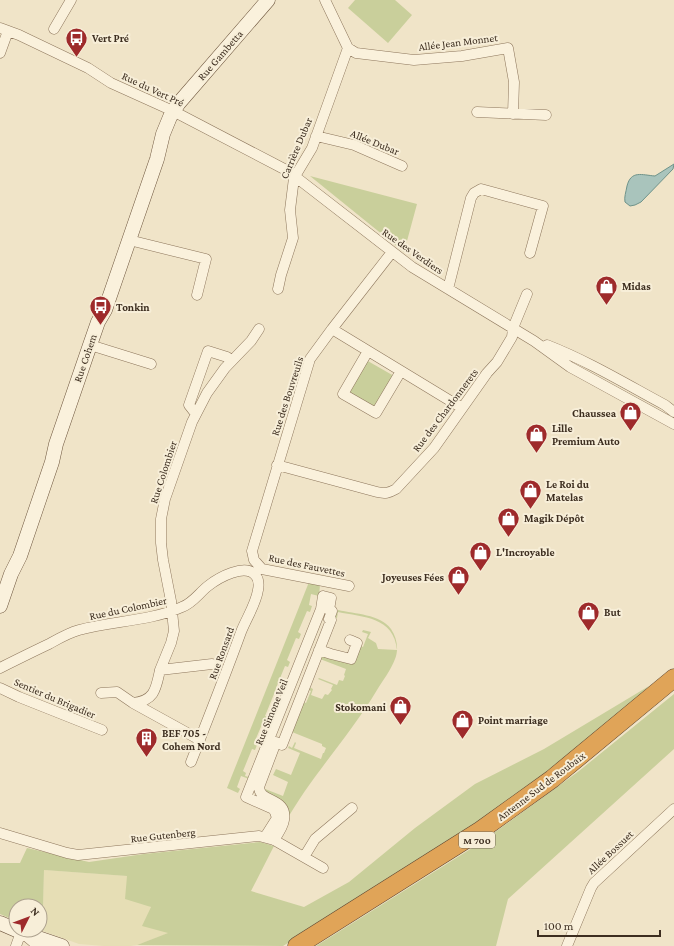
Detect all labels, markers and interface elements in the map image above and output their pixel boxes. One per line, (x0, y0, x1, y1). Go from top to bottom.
bus stop icon: Vert Pré (64, 25, 90, 58)
street label: Rue Gambetta (195, 28, 245, 82)
street label: Allée Jean Monnet (418, 31, 499, 54)
place label: Vert Pré (91, 32, 129, 44)
street label: Rue du Vert Pré (120, 69, 186, 109)
street label: Carrière Dubar (278, 115, 314, 180)
street label: Allée Dubar (349, 127, 401, 157)
street label: Rue des Verdiers (380, 226, 446, 276)
shop icon: Midas (594, 273, 620, 306)
place label: Midas (622, 280, 651, 292)
bus stop icon: Tonkin (87, 294, 113, 327)
place label: Tonkin (116, 301, 150, 313)
street label: Rue Cohem (71, 332, 99, 384)
street label: Rue des Bouvreuils (269, 355, 305, 437)
street label: Rue des Chardonnerets (410, 366, 480, 454)
shop icon: Chaussea (618, 400, 644, 433)
place label: Chaussea (572, 407, 617, 419)
shop icon: Lille Premium Auto (523, 421, 549, 454)
place label: Lille Premium Auto (552, 422, 620, 447)
street label: Rue Colombier (147, 439, 179, 505)
shop icon: Le Roi du Matelas (517, 477, 543, 510)
place label: Le Roi du Matelas (546, 478, 590, 503)
shop icon: Magik Dépôt (495, 505, 521, 538)
place label: Magik Dépôt (524, 512, 584, 524)
shop icon: L'Incroyable (468, 539, 494, 572)
place label: L'Incroyable (496, 546, 555, 558)
street label: Rue des Fauvettes (268, 551, 346, 579)
shop icon: Joyeuses Fées (446, 564, 472, 597)
place label: Joyeuses Fées (381, 571, 445, 583)
street label: Rue du Colombier (88, 594, 168, 622)
shop icon: But (576, 599, 602, 632)
place label: But (604, 606, 621, 618)
street label: Rue Ronsard (206, 625, 236, 681)
street label: Sentier du Brigadier (12, 675, 98, 722)
street label: Rue Simone Veil (252, 677, 290, 747)
shop icon: Stokomani (388, 694, 414, 727)
place label: Stokomani (335, 701, 387, 713)
shop icon: Point marriage (450, 707, 476, 740)
place label: Point marriage (478, 714, 548, 726)
building icon: BEF 705 - Cohem Nord (134, 726, 160, 759)
place label: BEF 705 - Cohem Nord (162, 727, 220, 752)
street label: Antenne Sud de Roubaix (495, 749, 587, 823)
street label: Rue Gutenberg (130, 826, 197, 845)
street label: Allée Bossuet (585, 828, 636, 876)
road number: M 700 (459, 832, 495, 848)
north arrow (8, 898, 48, 938)
text: N (28, 905, 43, 918)
scale bar (538, 912, 660, 938)
text: 100 m (544, 919, 574, 933)

